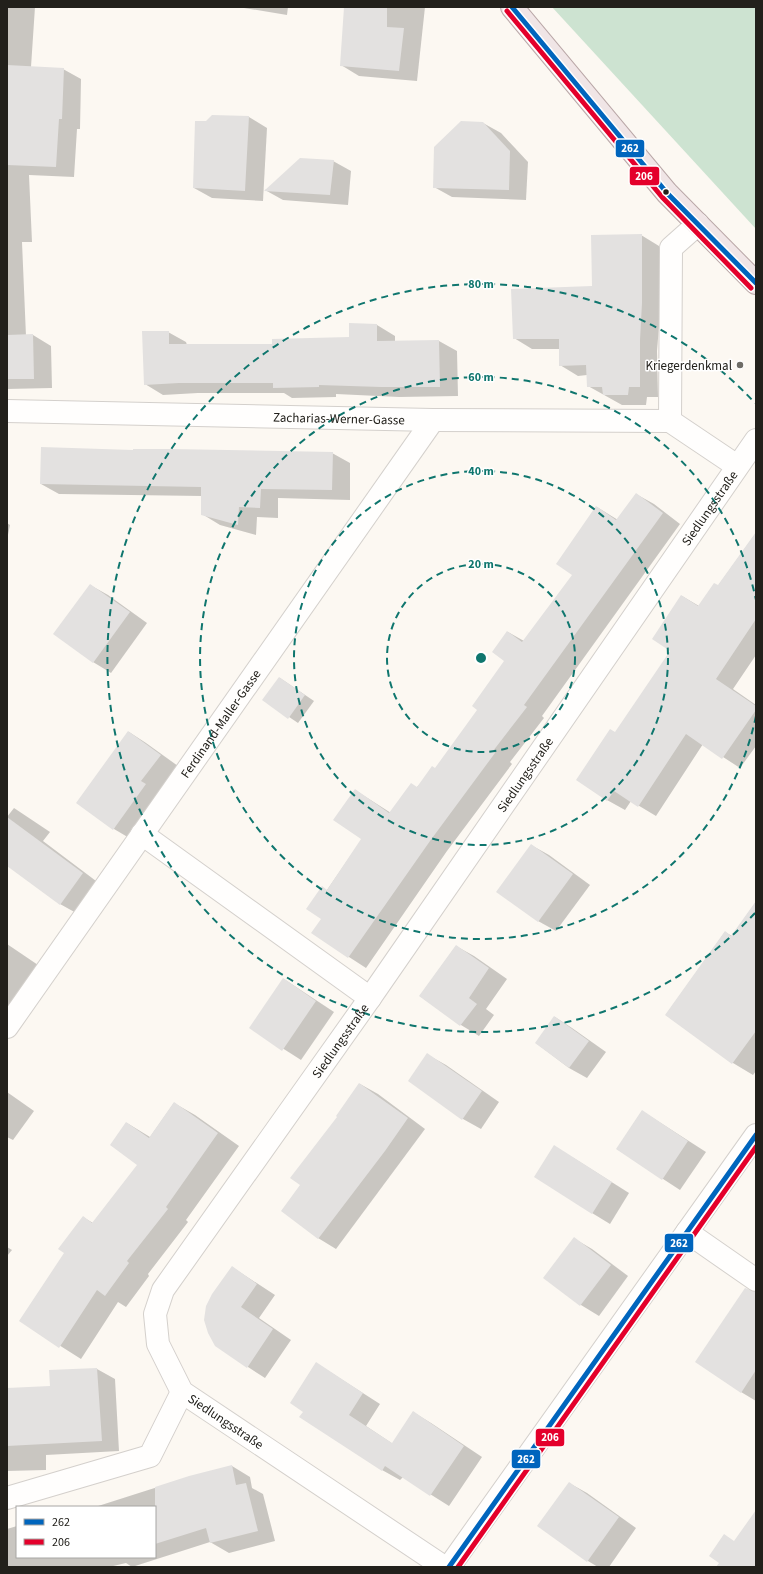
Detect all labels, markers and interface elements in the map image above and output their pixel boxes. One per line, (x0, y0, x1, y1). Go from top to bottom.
line badge: 262 (615, 139, 645, 158)
text: 262 (621, 141, 639, 156)
line badge: 206 (629, 166, 660, 186)
text: 206 (635, 169, 653, 184)
unlabelled marker (661, 187, 671, 197)
text: 80 m (468, 276, 494, 293)
place label: Kriegerdenkmal (645, 357, 732, 375)
marker: Kriegerdenkmal (735, 360, 745, 370)
text: 60 m (468, 369, 494, 386)
street label: Zacharias-Werner-Gasse (273, 409, 405, 429)
text: 40 m (468, 463, 494, 480)
street label: Siedlungsstraße (677, 467, 742, 550)
text: 20 m (468, 556, 494, 573)
centre of rings (474, 651, 488, 665)
street label: Ferdinand-Maller-Gasse (177, 666, 265, 782)
street label: Siedlungsstraße (493, 734, 558, 816)
street label: Siedlungsstraße (308, 1000, 373, 1082)
line badge: 262 (664, 1233, 694, 1253)
text: 262 (670, 1236, 688, 1251)
street label: Siedlungsstraße (184, 1390, 267, 1454)
line badge: 206 (535, 1428, 565, 1447)
text: 206 (541, 1430, 559, 1445)
line badge: 262 (511, 1449, 541, 1469)
text: 262 (517, 1452, 535, 1467)
legend (16, 1506, 156, 1558)
text: 262 (52, 1514, 70, 1531)
text: 206 (52, 1534, 70, 1551)

